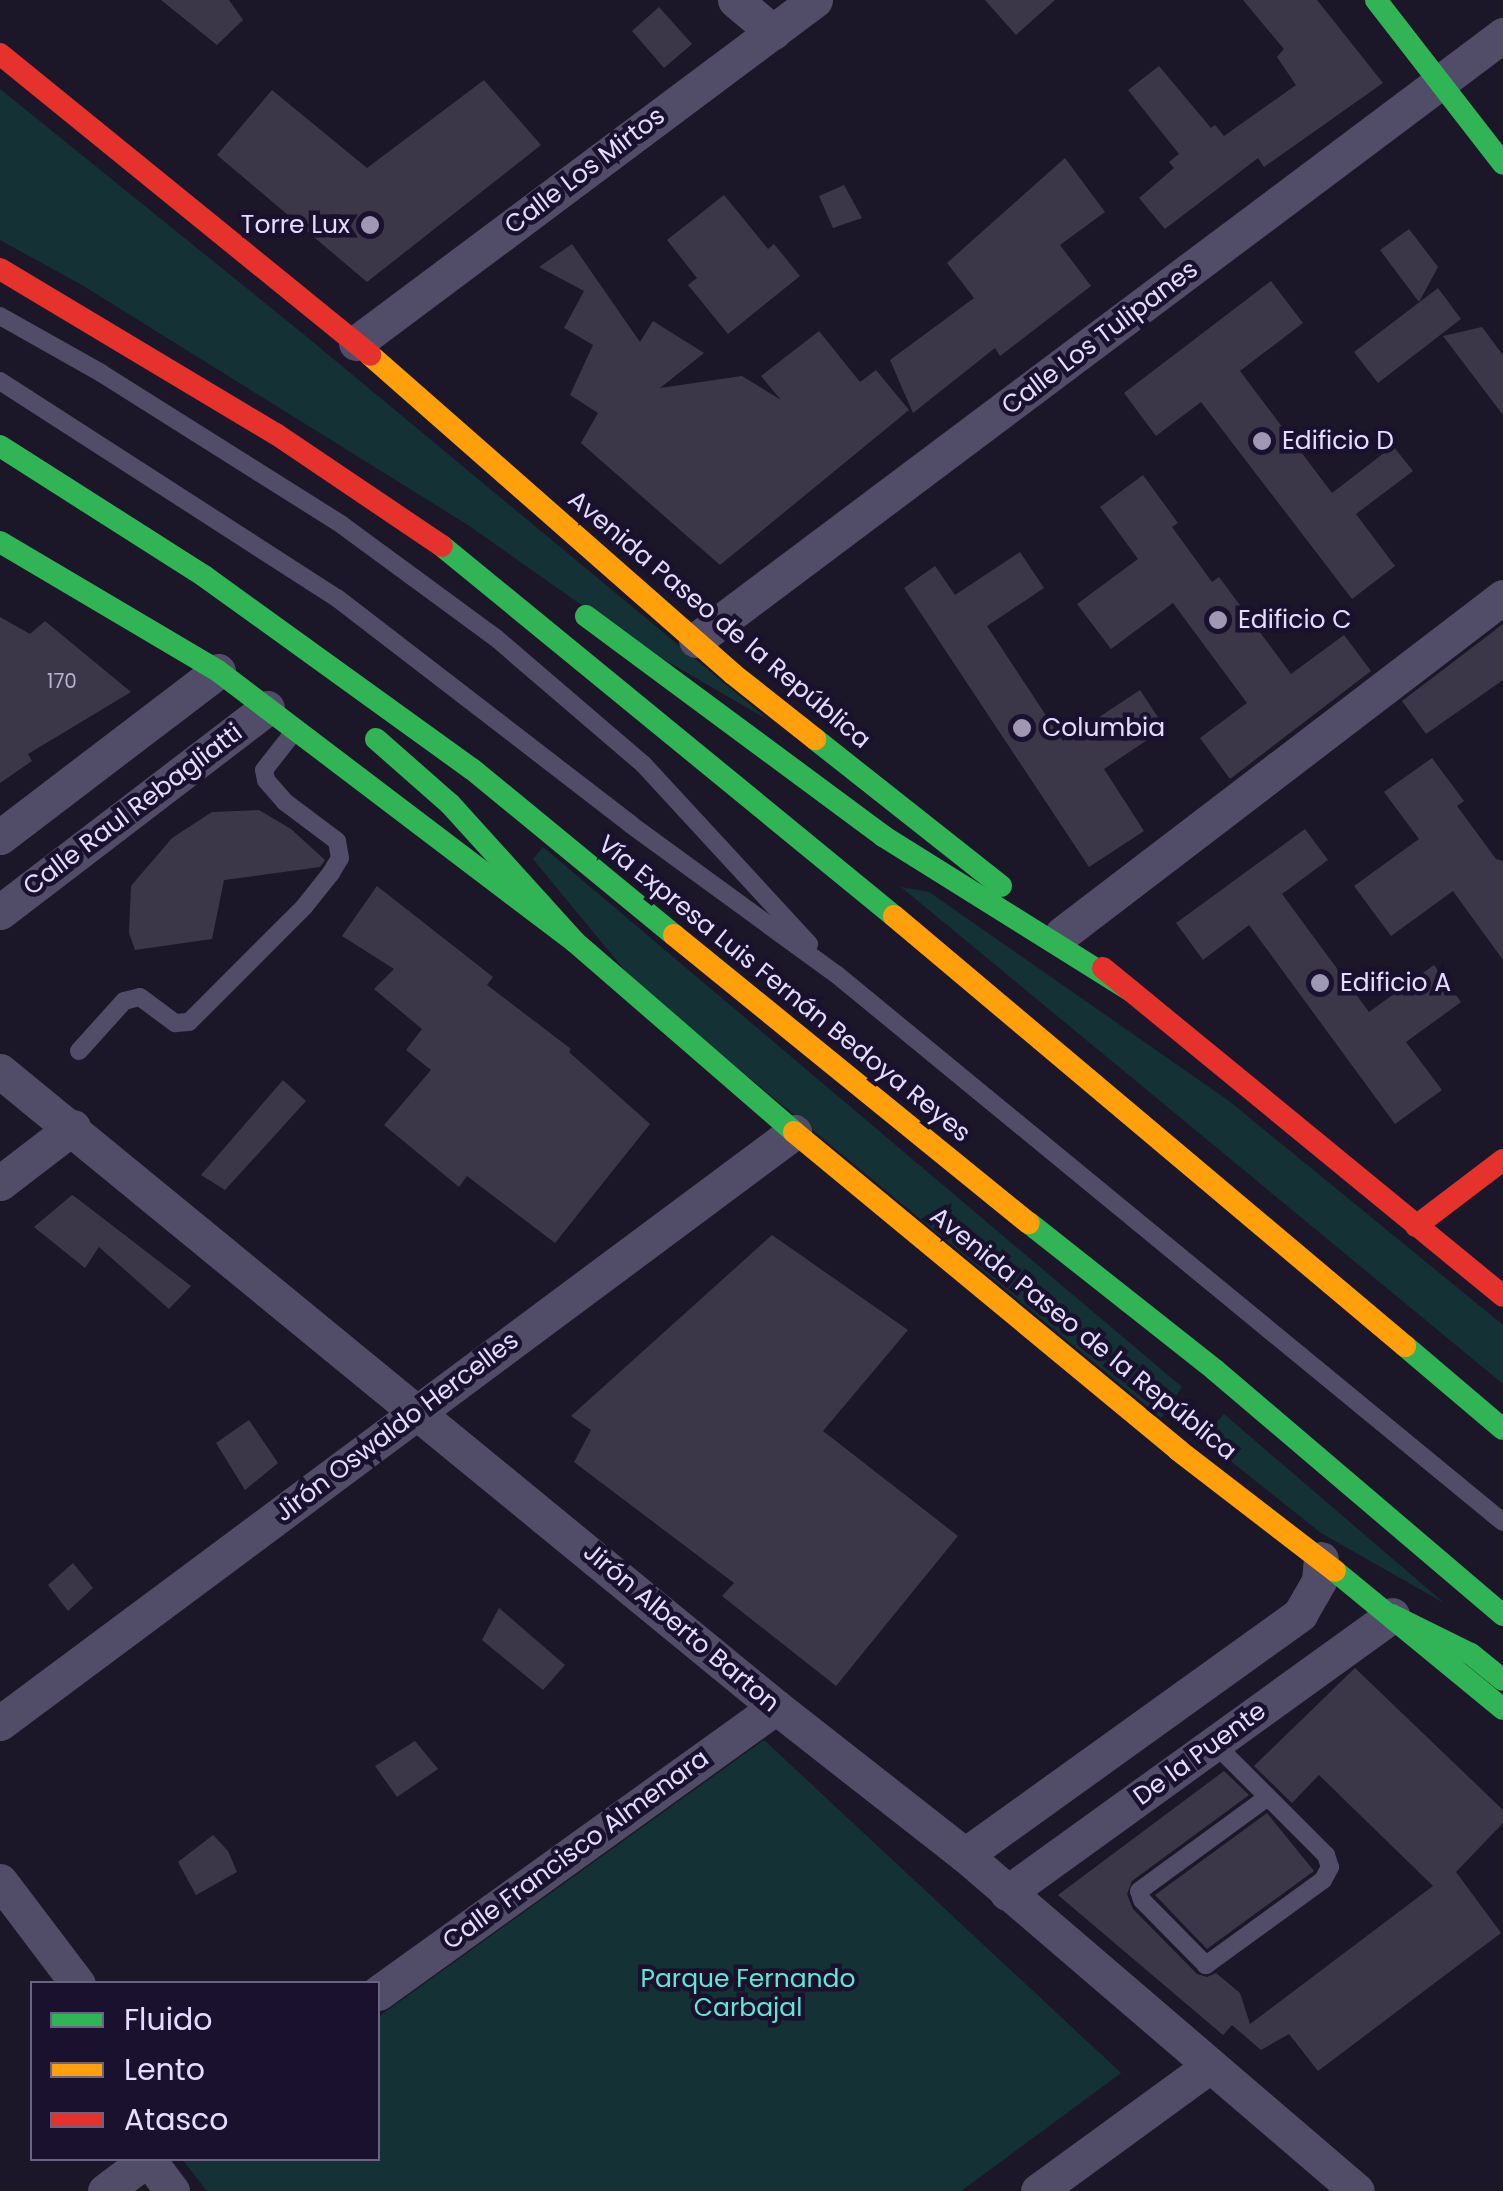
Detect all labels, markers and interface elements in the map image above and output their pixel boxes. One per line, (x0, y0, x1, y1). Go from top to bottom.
street label: Calle Los Mirtos (499, 101, 671, 241)
place label: Torre Lux (241, 210, 350, 240)
marker: Torre Lux (359, 214, 381, 236)
street label: Calle Los Tulipanes (996, 255, 1204, 421)
place label: Edificio D (1282, 426, 1394, 456)
marker: Edificio D (1251, 430, 1273, 452)
street label: Avenida Paseo de la República (562, 485, 876, 755)
place label: Edificio C (1238, 605, 1352, 635)
marker: Edificio C (1207, 609, 1229, 631)
house number: 170 (47, 669, 77, 693)
place label: Columbia (1042, 713, 1165, 743)
marker: Columbia (1011, 717, 1033, 739)
street label: Calle Raul Rebagliatti (18, 718, 248, 902)
street label: Vía Expresa Luis Fernán Bedoya Reyes (592, 829, 976, 1149)
place label: Edificio A (1340, 968, 1451, 998)
marker: Edificio A (1309, 972, 1331, 994)
street label: Avenida Paseo de la República (924, 1201, 1242, 1467)
street label: Jirón Oswaldo Hercelles (269, 1326, 525, 1528)
street label: Jirón Alberto Barton (577, 1537, 785, 1719)
street label: De la Puente (1128, 1696, 1272, 1812)
street label: Calle Francisco Almenara (437, 1743, 715, 1957)
park label: Parque Fernando Carbajal (641, 1965, 855, 2024)
legend (30, 1981, 380, 2161)
text: Fluido (124, 1998, 213, 2041)
text: Lento (124, 2048, 205, 2091)
text: Atasco (124, 2098, 229, 2141)

